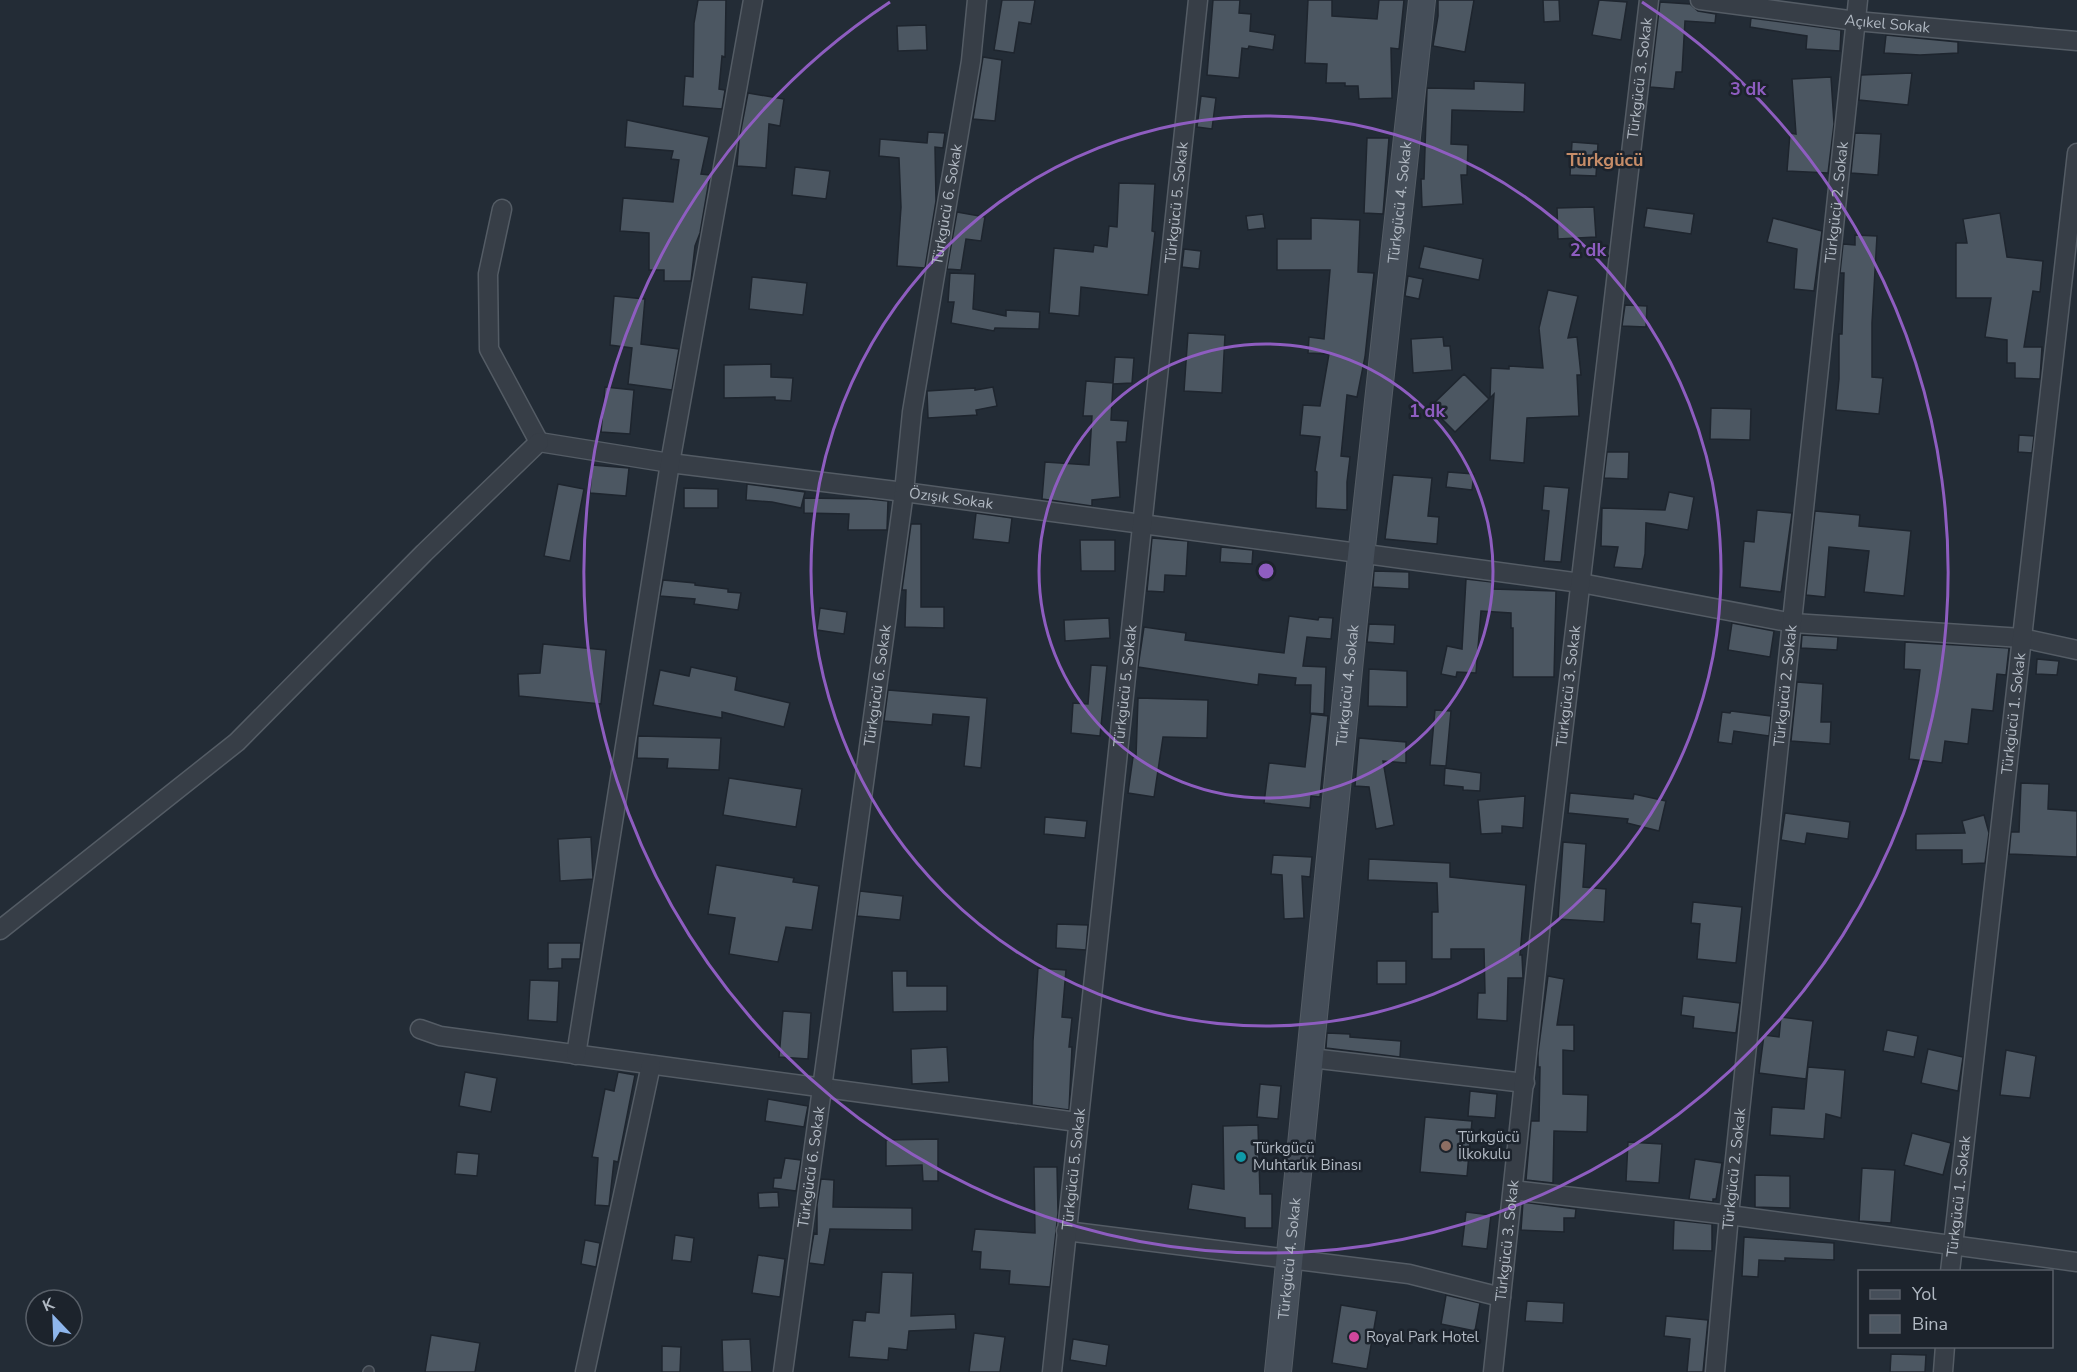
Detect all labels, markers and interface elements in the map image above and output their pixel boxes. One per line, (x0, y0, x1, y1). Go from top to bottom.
street label: Açıkel Sokak (1844, 10, 1931, 38)
street label: Türkgücü 3. Sokak (1623, 16, 1657, 140)
text: 3 dk (1730, 77, 1766, 101)
street label: Türkgücü 5. Sokak (1160, 140, 1193, 264)
street label: Türkgücü 4. Sokak (1383, 140, 1416, 264)
street label: Türkgücü 2. Sokak (1820, 140, 1853, 264)
street label: Türkgücü 6. Sokak (927, 142, 967, 267)
district label: Türkgücü (1567, 148, 1644, 172)
text: 2 dk (1570, 238, 1606, 262)
text: 1 dk (1409, 399, 1445, 423)
street label: Özışık Sokak (908, 483, 995, 514)
centre of rings (1256, 561, 1276, 581)
street label: Türkgücü 6. Sokak (859, 623, 896, 747)
street label: Türkgücü 4. Sokak (1331, 623, 1364, 747)
street label: Türkgücü 2. Sokak (1769, 623, 1802, 747)
street label: Türkgücü 5. Sokak (1109, 624, 1141, 748)
street label: Türkgücü 3. Sokak (1551, 624, 1585, 748)
street label: Türkgücü 1. Sokak (1997, 651, 2030, 775)
street label: Türkgücü 6. Sokak (793, 1105, 829, 1229)
street label: Türkgücü 5. Sokak (1057, 1107, 1090, 1231)
street label: Türkgücü 2. Sokak (1718, 1107, 1750, 1231)
place label: Türkgücü İlkokulu (1458, 1127, 1520, 1164)
street label: Türkgücü 1. Sokak (1942, 1134, 1975, 1258)
place label: Türkgücü Muhtarlık Binası (1253, 1138, 1361, 1175)
marker: Türkgücü İlkokulu (1439, 1139, 1453, 1153)
marker: Türkgücü Muhtarlık Binası (1234, 1150, 1248, 1164)
street label: Türkgücü 3. Sokak (1491, 1178, 1524, 1303)
street label: Türkgücü 4. Sokak (1273, 1196, 1306, 1320)
legend (1858, 1270, 2053, 1348)
text: Yol (1911, 1282, 1937, 1306)
north arrow (24, 1288, 84, 1348)
text: K (39, 1292, 59, 1317)
text: Bina (1912, 1312, 1948, 1336)
place label: Royal Park Hotel (1366, 1327, 1480, 1347)
marker: Royal Park Hotel (1347, 1330, 1361, 1344)

